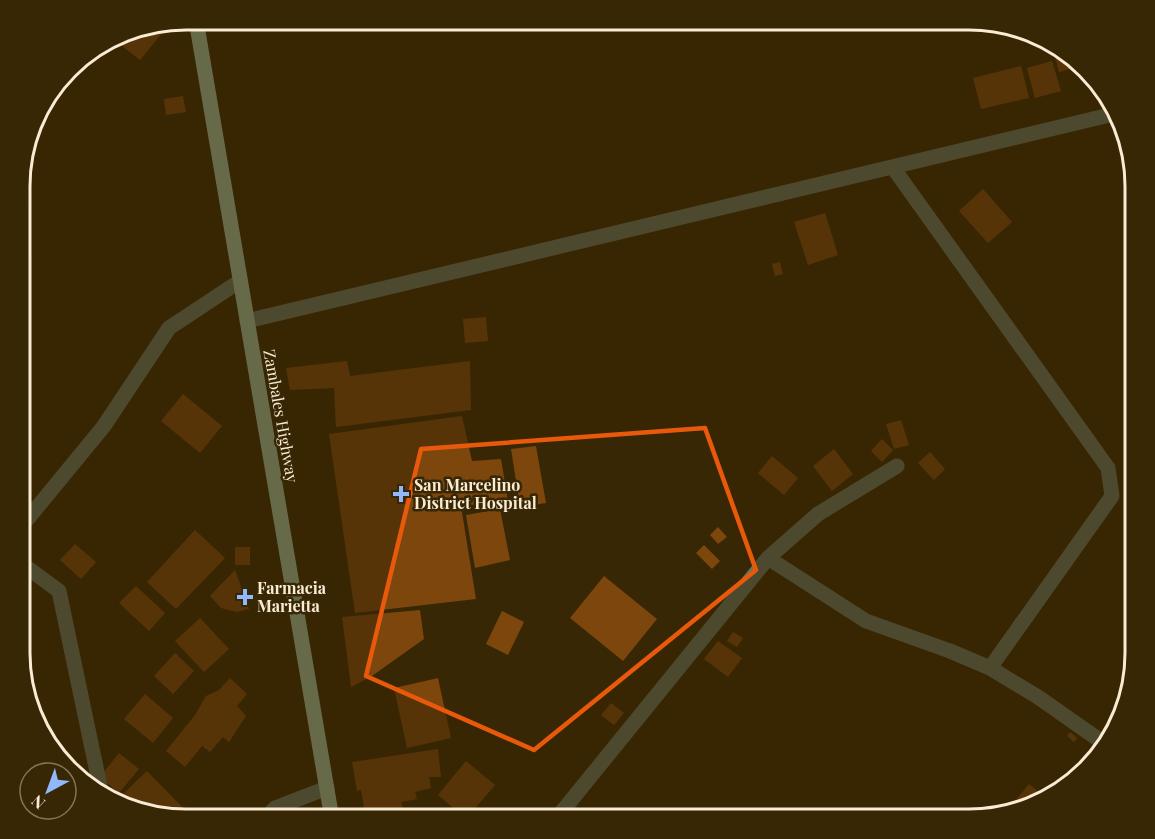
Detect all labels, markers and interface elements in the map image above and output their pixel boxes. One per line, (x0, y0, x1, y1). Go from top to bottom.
street label: Zambales Highway (259, 348, 304, 484)
place label: San Marcelino District Hospital (414, 474, 537, 513)
marker: San Marcelino District Hospital (392, 485, 410, 503)
place label: Farmacia Marietta (257, 577, 327, 616)
marker: Farmacia Marietta (238, 590, 252, 604)
north arrow (18, 761, 78, 821)
text: N (26, 791, 49, 814)

